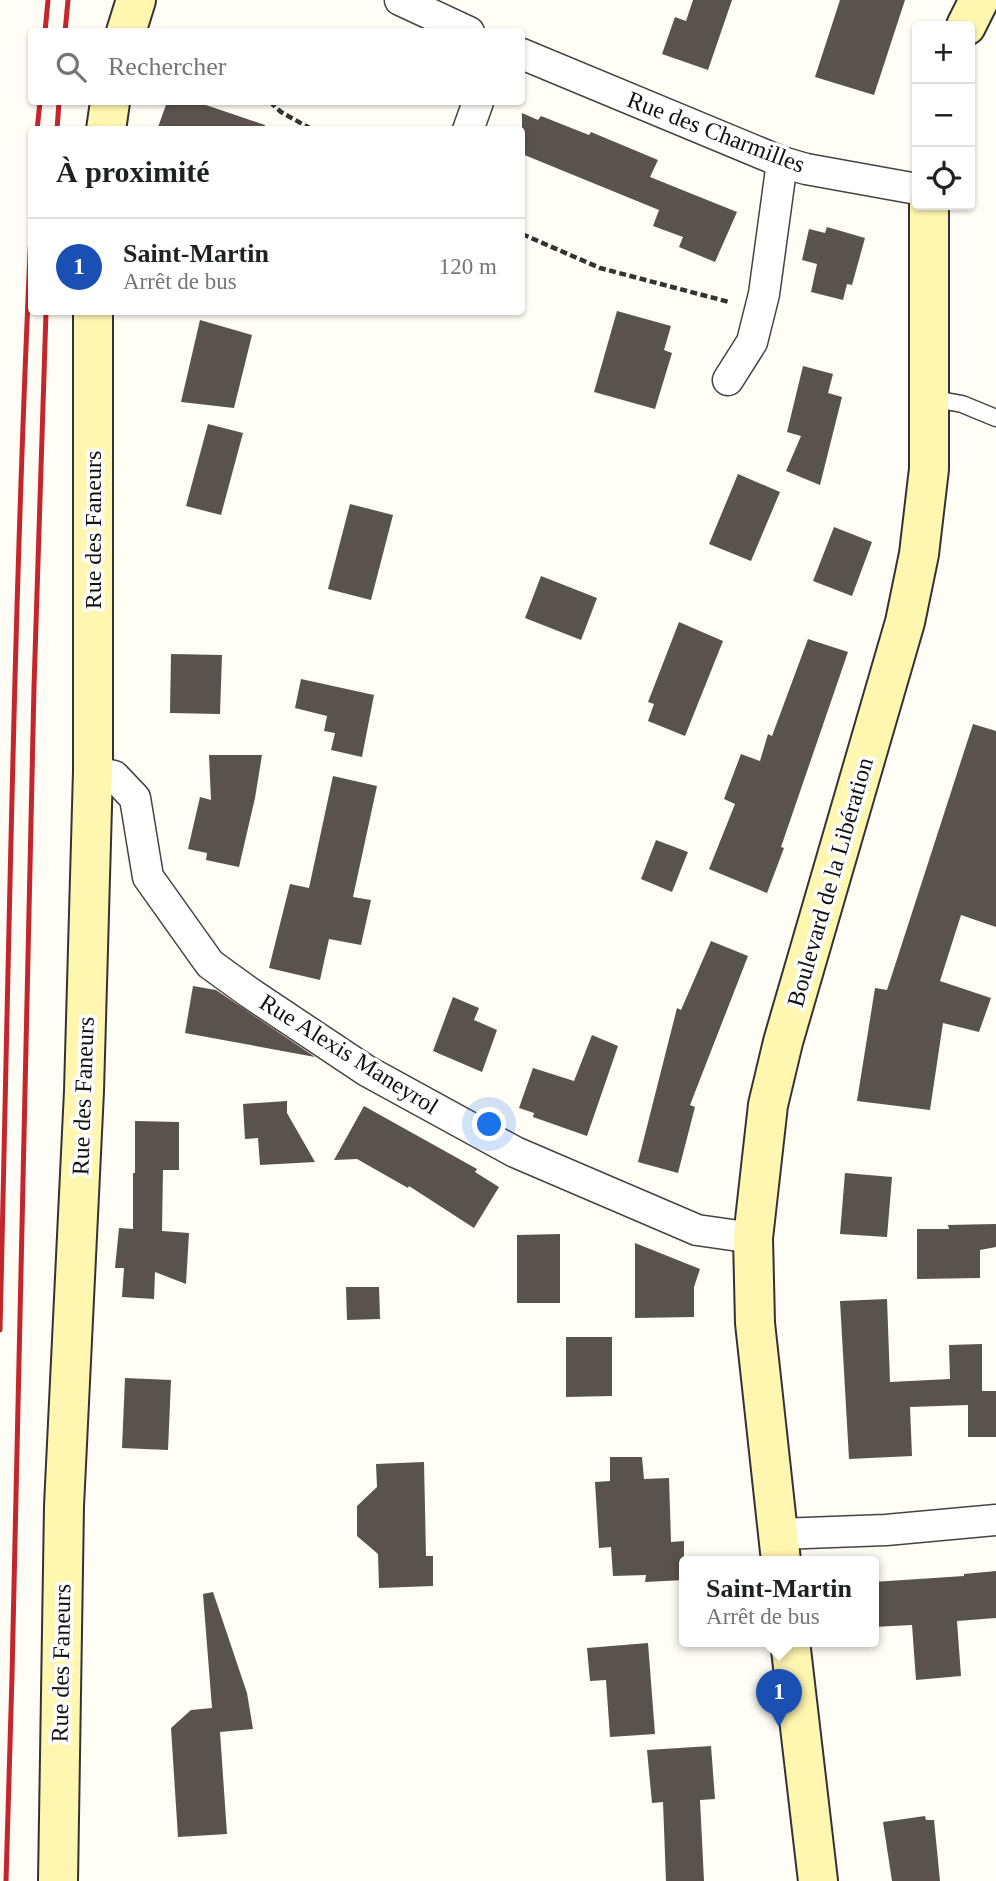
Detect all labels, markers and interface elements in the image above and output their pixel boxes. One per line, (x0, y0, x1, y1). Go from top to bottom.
map controls (912, 21, 975, 210)
button: + (912, 21, 975, 84)
search box (28, 28, 525, 105)
icon: search (52, 48, 90, 86)
text: Rechercher (108, 52, 226, 81)
button: − (912, 84, 975, 147)
street label: Rue des Charmilles (624, 86, 808, 178)
button: locate (912, 147, 975, 210)
text: À proximité (56, 155, 210, 188)
text: Saint-Martin (123, 239, 269, 268)
text: 1 (73, 254, 85, 279)
text: 120 m (439, 254, 497, 279)
text: Arrêt de bus (123, 269, 237, 294)
street label: Rue des Faneurs (80, 451, 106, 609)
street label: Boulevard de la Libération (782, 754, 878, 1010)
street label: Rue Alexis Maneyrol (255, 989, 443, 1120)
street label: Rue des Faneurs (67, 1016, 99, 1176)
your location (472, 1107, 506, 1141)
popup (679, 1556, 879, 1647)
text: Saint-Martin (706, 1574, 852, 1603)
street label: Rue des Faneurs (47, 1583, 75, 1743)
text: Arrêt de bus (706, 1604, 820, 1629)
pin: 1 (756, 1669, 802, 1727)

